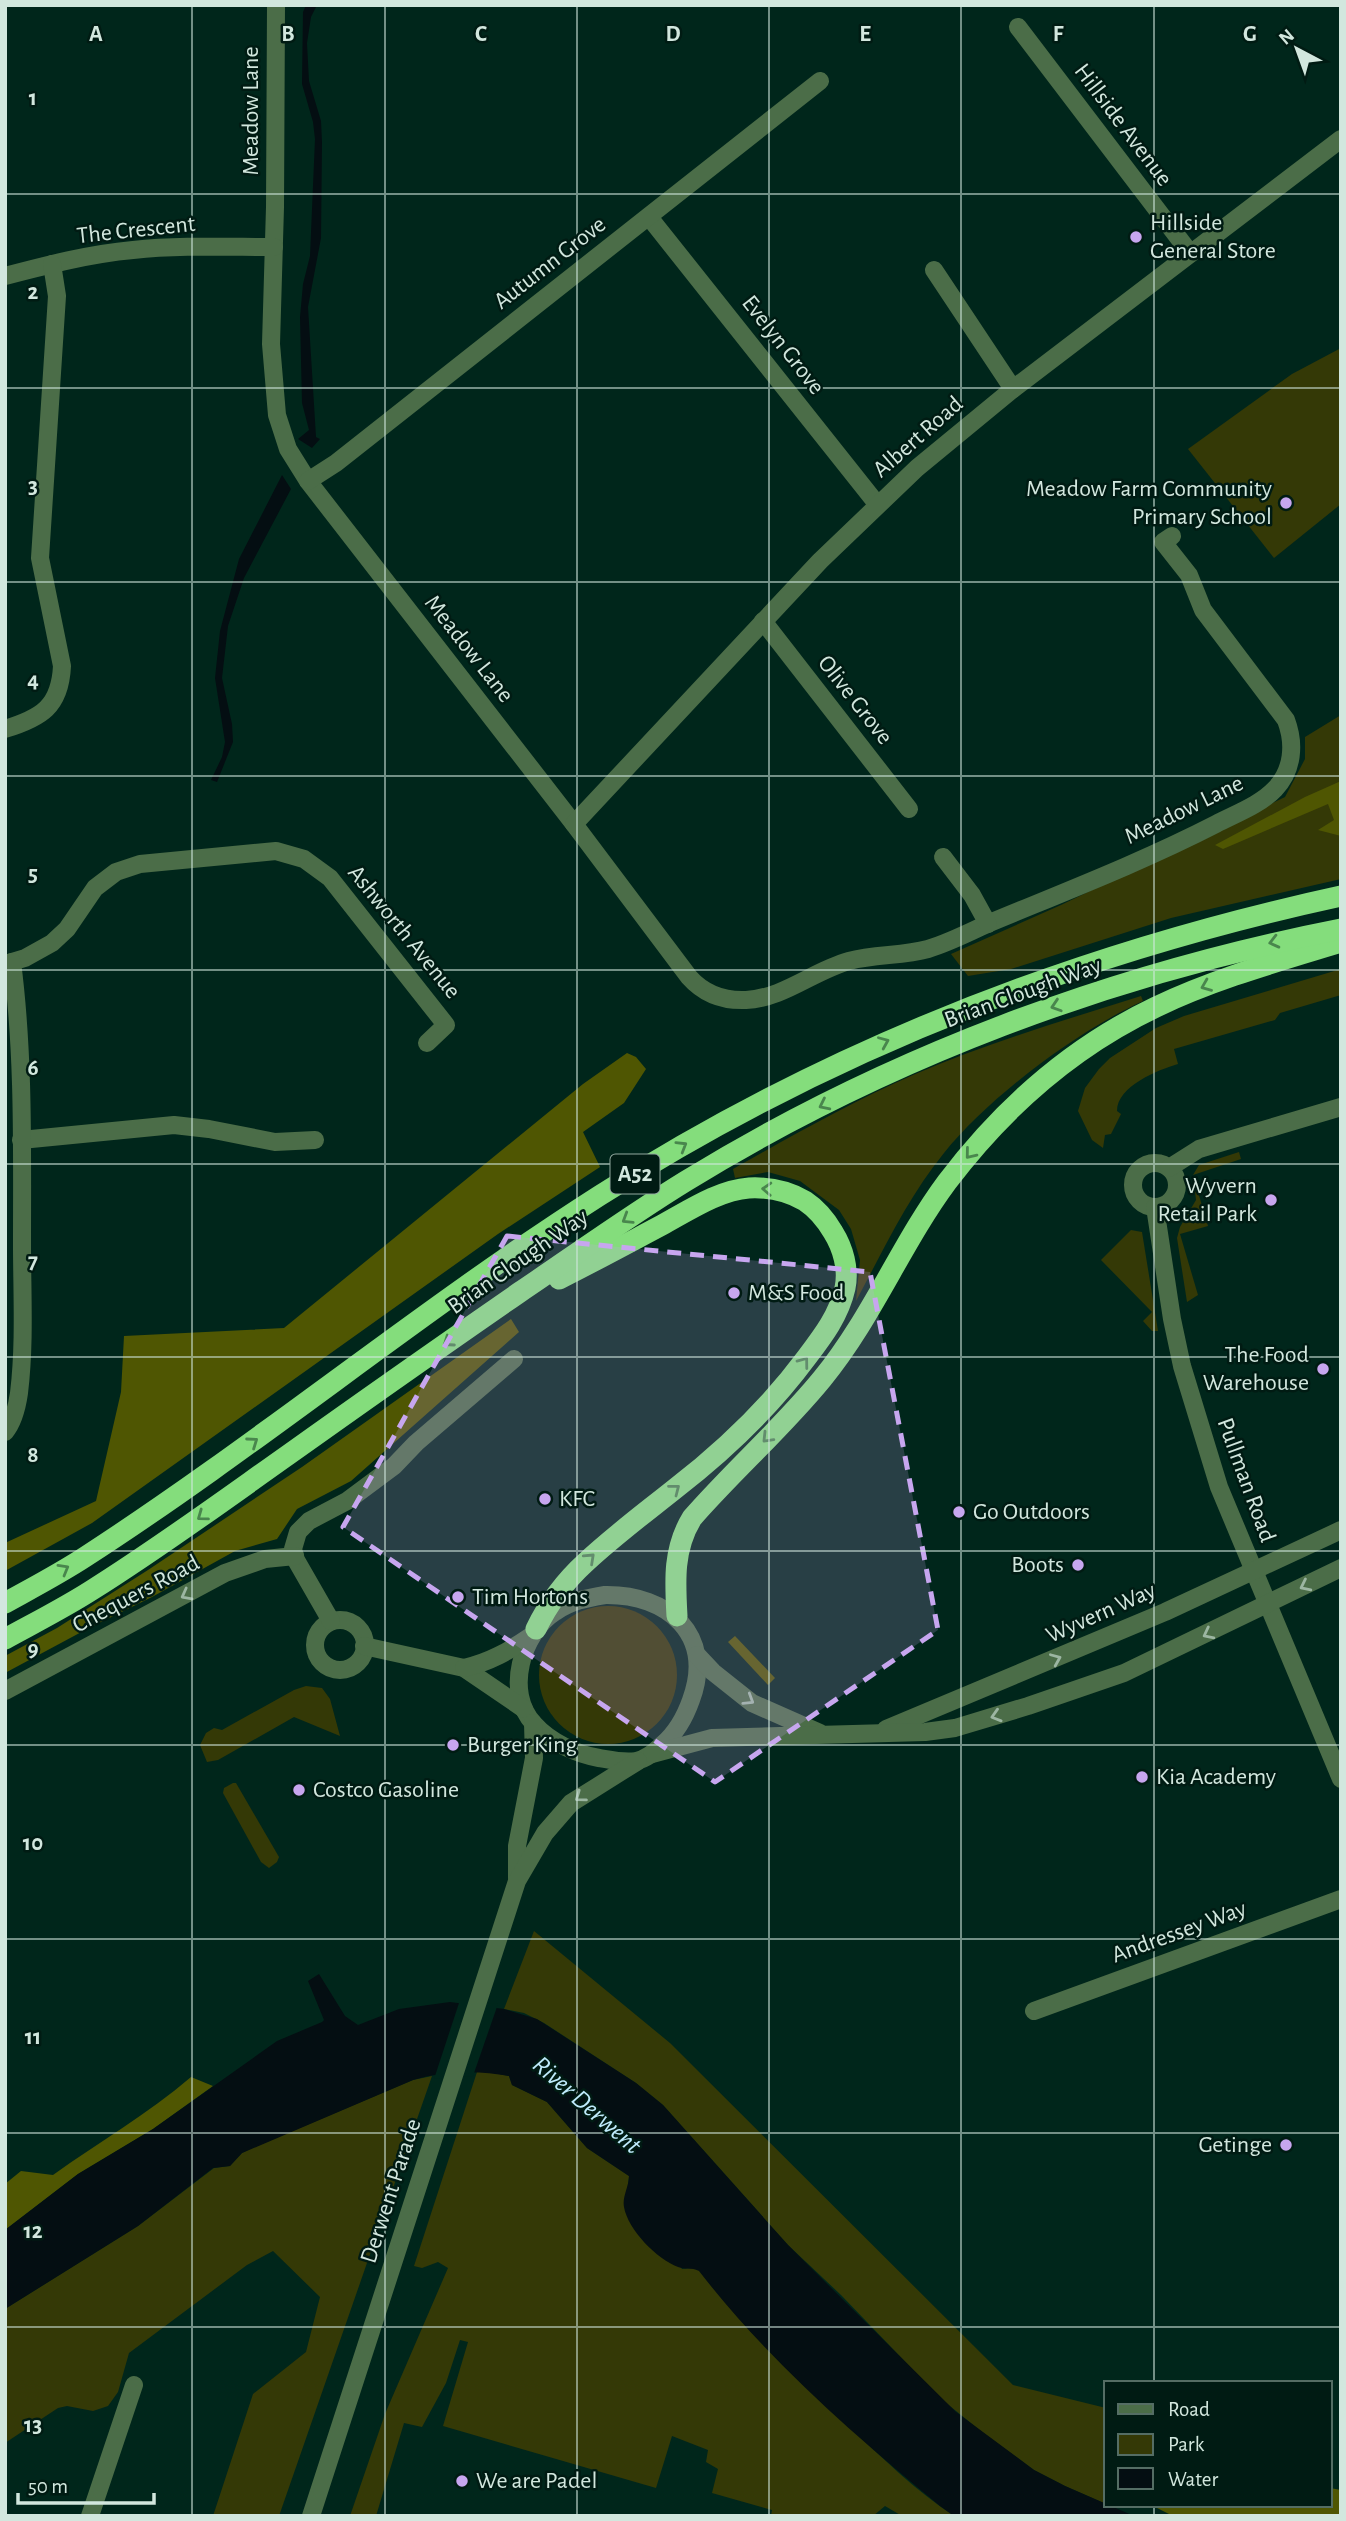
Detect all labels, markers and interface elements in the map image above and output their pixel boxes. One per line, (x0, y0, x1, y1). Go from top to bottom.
north arrow (1262, 14, 1332, 84)
text: A (89, 23, 103, 46)
text: B (281, 23, 295, 46)
text: C (475, 23, 487, 46)
text: D (665, 23, 681, 46)
text: E (859, 23, 871, 46)
text: F (1053, 23, 1064, 46)
text: G (1243, 23, 1257, 46)
text: N (1276, 26, 1298, 49)
street label: Meadow Lane (239, 47, 263, 175)
street label: Hillside Avenue (1069, 59, 1177, 191)
text: 1 (29, 87, 37, 110)
place label: Hillside General Store (1150, 211, 1276, 263)
street label: The Crescent (76, 212, 197, 248)
street label: Autumn Grove (490, 212, 610, 314)
marker: Hillside General Store (1128, 229, 1144, 245)
text: 2 (28, 281, 39, 304)
street label: Evelyn Grove (737, 291, 829, 399)
street label: Albert Road (869, 392, 967, 482)
text: 3 (28, 475, 38, 498)
place label: Meadow Farm Community Primary School (1026, 477, 1272, 529)
marker: Meadow Farm Community Primary School (1278, 495, 1294, 511)
street label: Meadow Lane (420, 591, 518, 707)
street label: Olive Grove (813, 651, 897, 749)
text: 4 (27, 669, 39, 692)
street label: Meadow Lane (1121, 771, 1247, 849)
street label: Ashworth Avenue (343, 861, 465, 1003)
text: 5 (28, 863, 38, 886)
one-way arrow (1268, 934, 1280, 948)
street label: Brian Clough Way (941, 953, 1105, 1033)
one-way arrow (1201, 978, 1213, 992)
one-way arrow (1050, 998, 1062, 1012)
one-way arrow (877, 1037, 889, 1051)
text: 6 (27, 1057, 39, 1080)
one-way arrow (819, 1097, 831, 1111)
one-way arrow (674, 1141, 687, 1154)
one-way arrow (966, 1146, 978, 1159)
road number: A52 (610, 1154, 660, 1194)
place label: Wyvern Retail Park (1158, 1174, 1257, 1226)
one-way arrow (761, 1181, 772, 1196)
marker: Wyvern Retail Park (1263, 1192, 1279, 1208)
street label: Brian Clough Way (443, 1205, 593, 1319)
one-way arrow (622, 1210, 635, 1223)
text: 7 (28, 1250, 38, 1273)
place label: M&S Food (748, 1281, 844, 1305)
marker: M&S Food (726, 1285, 742, 1301)
one-way arrow (443, 1334, 456, 1346)
place label: The Food Warehouse (1203, 1343, 1309, 1395)
one-way arrow (795, 1357, 808, 1370)
marker: The Food Warehouse (1315, 1361, 1331, 1377)
street label: Pullman Road (1212, 1415, 1280, 1545)
one-way arrow (763, 1430, 776, 1443)
one-way arrow (245, 1438, 258, 1450)
text: 8 (27, 1444, 39, 1467)
one-way arrow (667, 1484, 679, 1497)
place label: KFC (559, 1487, 595, 1511)
marker: KFC (537, 1491, 553, 1507)
place label: Go Outdoors (973, 1500, 1090, 1524)
marker: Go Outdoors (951, 1504, 967, 1520)
one-way arrow (198, 1508, 210, 1520)
street label: Chequers Road (69, 1551, 203, 1637)
place label: Boots (1011, 1553, 1064, 1577)
one-way arrow (582, 1554, 595, 1566)
marker: Boots (1070, 1557, 1086, 1573)
one-way arrow (57, 1564, 70, 1577)
one-way arrow (1299, 1577, 1312, 1591)
street label: Wyvern Way (1043, 1578, 1159, 1648)
place label: Tim Hortons (472, 1585, 588, 1609)
one-way arrow (181, 1587, 193, 1600)
marker: Tim Hortons (450, 1589, 466, 1605)
one-way arrow (1202, 1625, 1215, 1639)
text: 9 (27, 1638, 39, 1661)
one-way arrow (1049, 1654, 1061, 1668)
one-way arrow (741, 1691, 754, 1704)
one-way arrow (990, 1707, 1002, 1722)
place label: Burger King (467, 1733, 577, 1757)
marker: Burger King (445, 1737, 461, 1753)
place label: Kia Academy (1156, 1765, 1276, 1789)
marker: Kia Academy (1134, 1769, 1150, 1785)
place label: Costco Gasoline (313, 1778, 459, 1802)
marker: Costco Gasoline (291, 1782, 307, 1798)
one-way arrow (575, 1789, 588, 1801)
text: 10 (23, 1832, 43, 1855)
street label: Andressey Way (1108, 1897, 1250, 1967)
text: 11 (25, 2026, 41, 2049)
water label: River Derwent (528, 2051, 647, 2159)
street label: Derwent Parade (356, 2116, 426, 2266)
place label: Getinge (1198, 2133, 1272, 2157)
marker: Getinge (1278, 2137, 1294, 2153)
text: 12 (23, 2220, 43, 2243)
legend (1104, 2381, 1332, 2507)
text: Road (1168, 2399, 1210, 2420)
text: 13 (24, 2414, 42, 2437)
text: Park (1168, 2434, 1205, 2455)
scale bar (18, 2462, 154, 2506)
place label: We are Padel (476, 2469, 597, 2493)
text: Water (1168, 2469, 1218, 2490)
marker: We are Padel (454, 2473, 470, 2489)
text: 50 m (28, 2476, 68, 2497)

